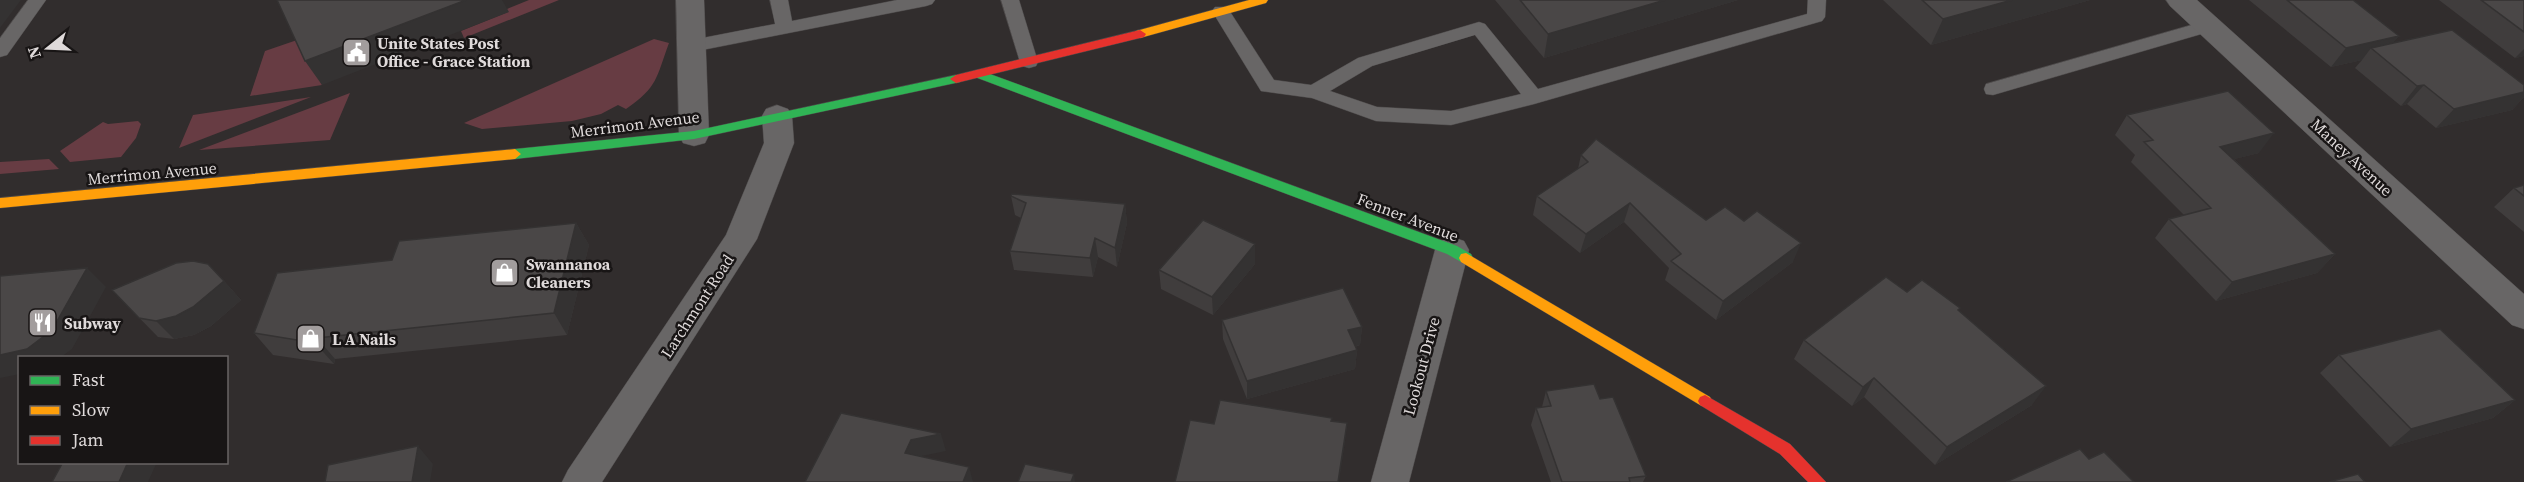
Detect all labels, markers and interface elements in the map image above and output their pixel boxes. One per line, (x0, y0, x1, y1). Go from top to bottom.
north arrow (18, 18, 78, 78)
place label: Unite States Post Office - Grace Station (377, 32, 531, 72)
public building icon: Unite States Post Office - Grace Station (340, 36, 372, 68)
text: N (21, 43, 46, 62)
street label: Merrimon Avenue (569, 105, 701, 143)
street label: Maney Avenue (2306, 113, 2398, 201)
street label: Merrimon Avenue (86, 156, 218, 190)
street label: Fenner Avenue (1354, 187, 1462, 247)
street label: Larchmont Road (655, 250, 739, 362)
place label: Swannanoa Cleaners (526, 253, 611, 293)
shop icon: Swannanoa Cleaners (489, 257, 521, 289)
restaurant icon: Subway (27, 307, 59, 339)
place label: Subway (64, 312, 121, 334)
street label: Lookout Drive (1397, 314, 1445, 418)
shop icon: L A Nails (295, 323, 327, 355)
place label: L A Nails (332, 328, 396, 350)
legend (18, 356, 228, 464)
text: Fast (72, 367, 105, 392)
text: Slow (72, 397, 110, 422)
text: Jam (71, 427, 104, 452)

